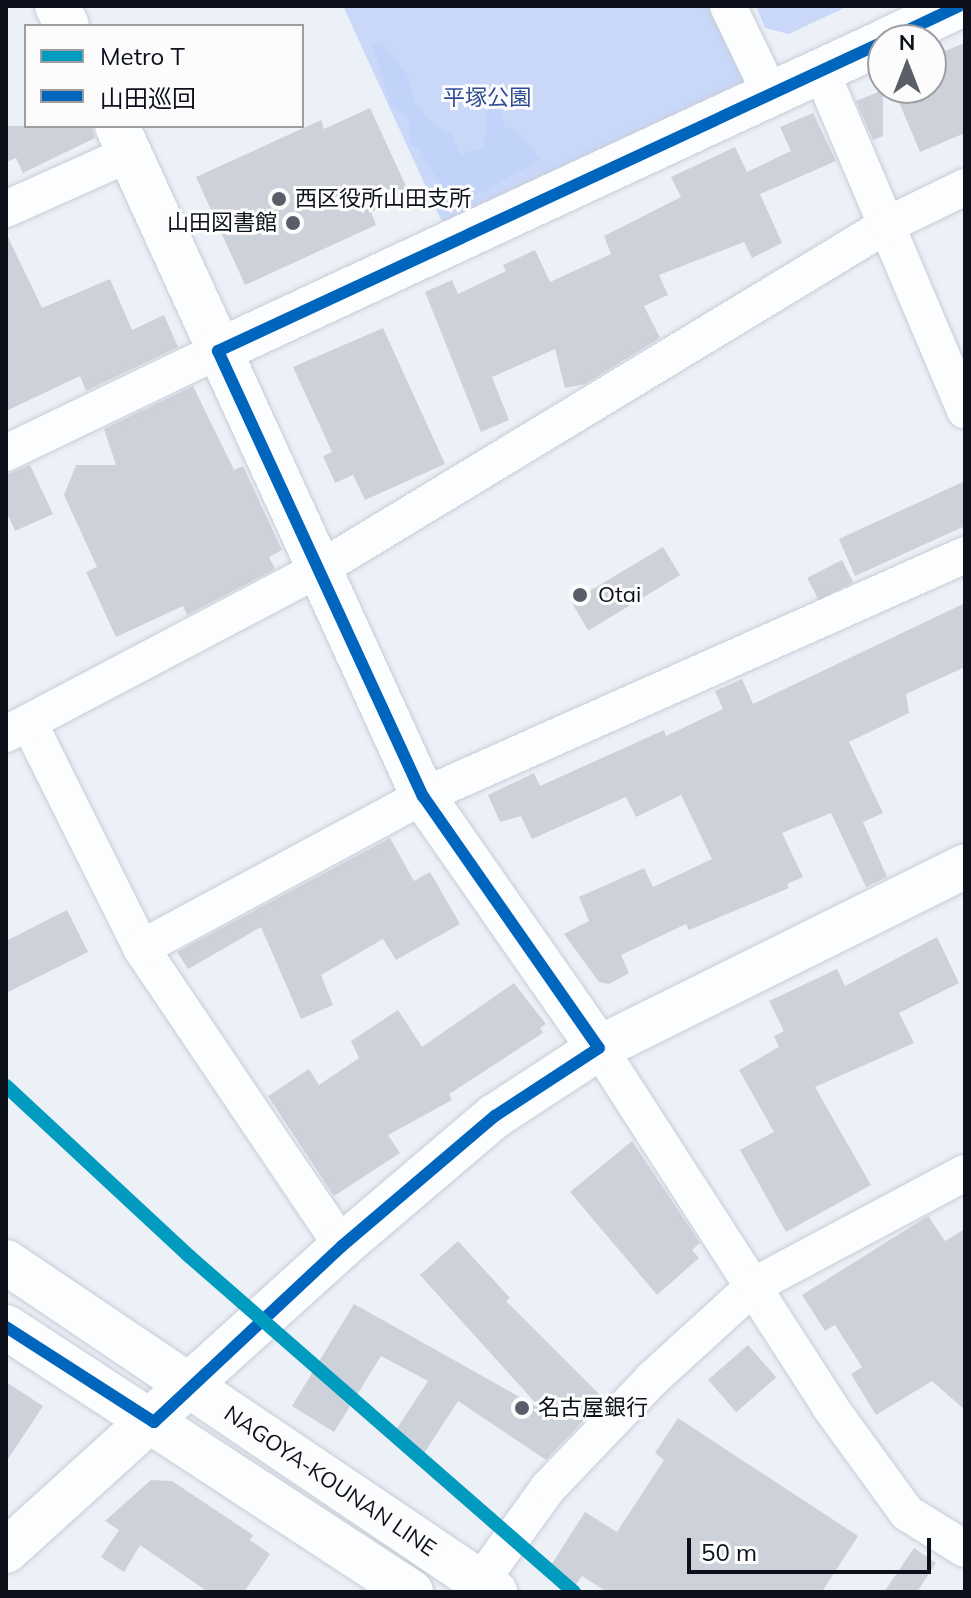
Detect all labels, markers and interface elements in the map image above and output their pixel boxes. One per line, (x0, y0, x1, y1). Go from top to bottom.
legend (24, 24, 304, 128)
north arrow (867, 24, 947, 104)
text: N (899, 28, 915, 56)
text: Metro T (100, 41, 185, 71)
text: 山田巡回 (100, 83, 196, 113)
park label: 平塚公園 (443, 85, 531, 111)
place label: 西区役所山田支所 (295, 186, 471, 212)
marker: 西区役所山田支所 (270, 190, 288, 208)
place label: 山田図書館 (167, 210, 277, 236)
marker: 山田図書館 (284, 214, 302, 232)
place label: Otai (598, 582, 641, 608)
marker: Otai (569, 584, 591, 606)
place label: 名古屋銀行 (538, 1395, 648, 1421)
marker: 名古屋銀行 (513, 1399, 531, 1417)
street label: NAGOYA-KOUNAN LINE (219, 1400, 441, 1562)
scale bar (691, 1522, 935, 1572)
text: 50 m (701, 1537, 757, 1567)

